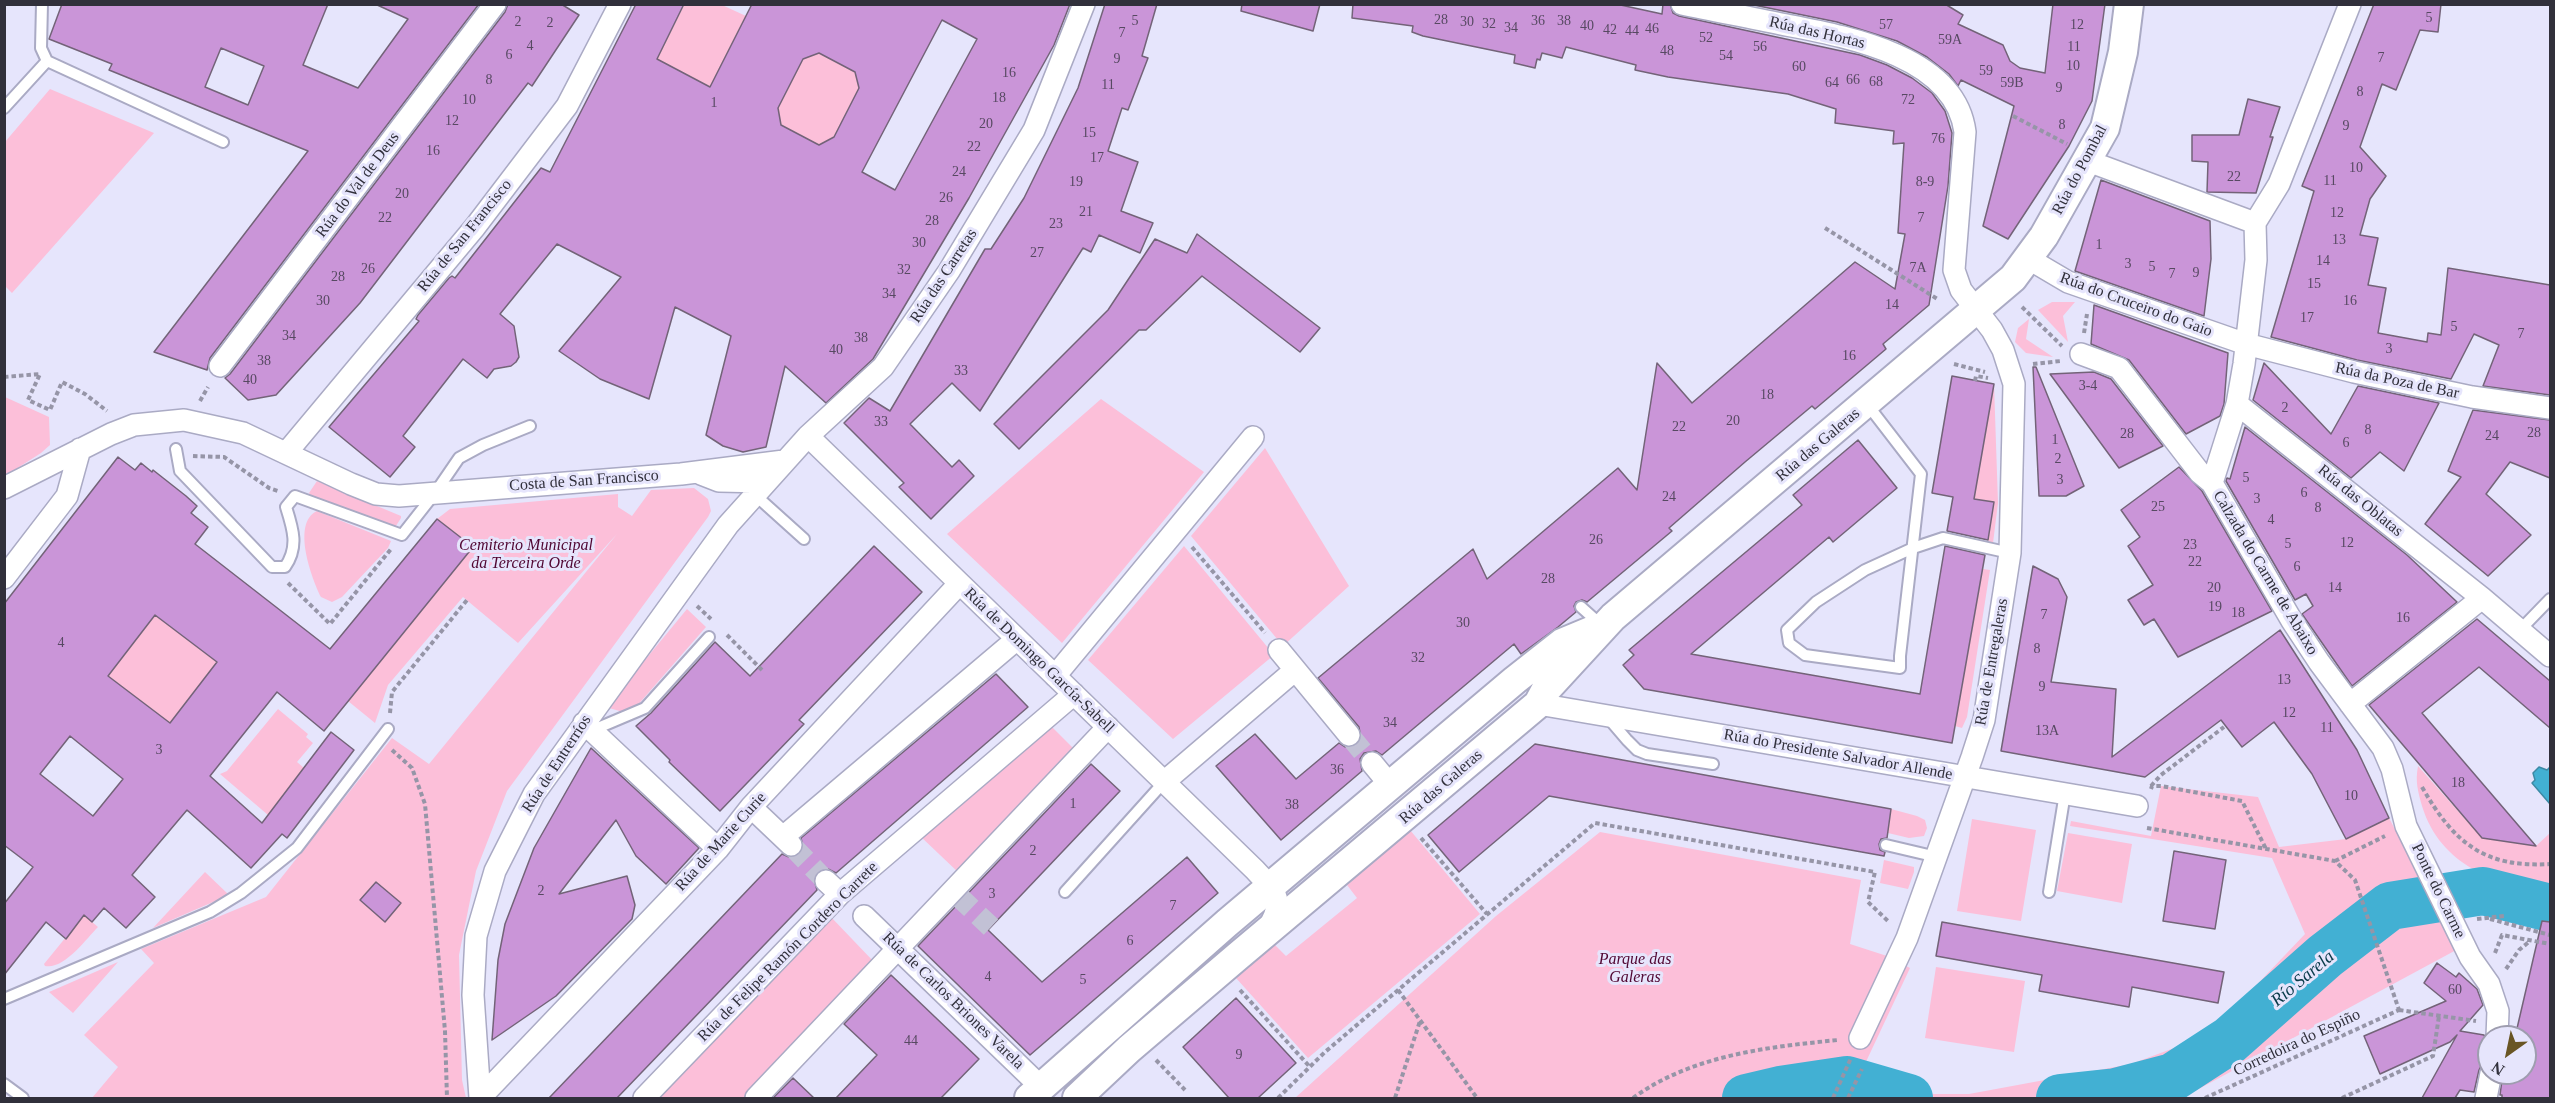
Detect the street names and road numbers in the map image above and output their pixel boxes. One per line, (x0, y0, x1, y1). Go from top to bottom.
street label: Rúa das Hortas (1767, 13, 1867, 53)
street label: Rúa do Pombal (2048, 122, 2112, 218)
street label: Rúa do Val de Deus (312, 128, 404, 242)
street label: Rúa de San Francisco (414, 176, 516, 296)
street label: Rúa das Carretas (906, 225, 982, 327)
street label: Rúa do Cruceiro do Gaio (2057, 268, 2215, 342)
street label: Rúa da Poza de Bar (2333, 358, 2461, 404)
street label: Rúa das Galeras (1772, 404, 1864, 486)
street label: Rúa das Oblatas (2314, 461, 2406, 541)
street label: Costa de San Francisco (509, 466, 659, 496)
street label: Calzada do Carme de Abaixo (2208, 487, 2322, 659)
street label: Rúa de Domingo García-Sabell (960, 584, 1118, 738)
street label: Rúa de Entregaleras (1971, 597, 2013, 727)
street label: Rúa de Entrerríos (518, 711, 596, 817)
street label: Rúa do Presidente Salvador Allende (1722, 725, 1954, 785)
street label: Rúa das Galeras (1395, 746, 1487, 828)
street label: Rúa de Marie Curie (672, 789, 770, 895)
street label: Ponte do Carme (2407, 840, 2469, 942)
street label: Rúa de Felipe Ramón Cordero Carrete (694, 858, 882, 1046)
street label: Rúa de Carlos Briones Varela (878, 928, 1028, 1074)
street label: Corredoira do Espiño (2231, 1005, 2363, 1081)

